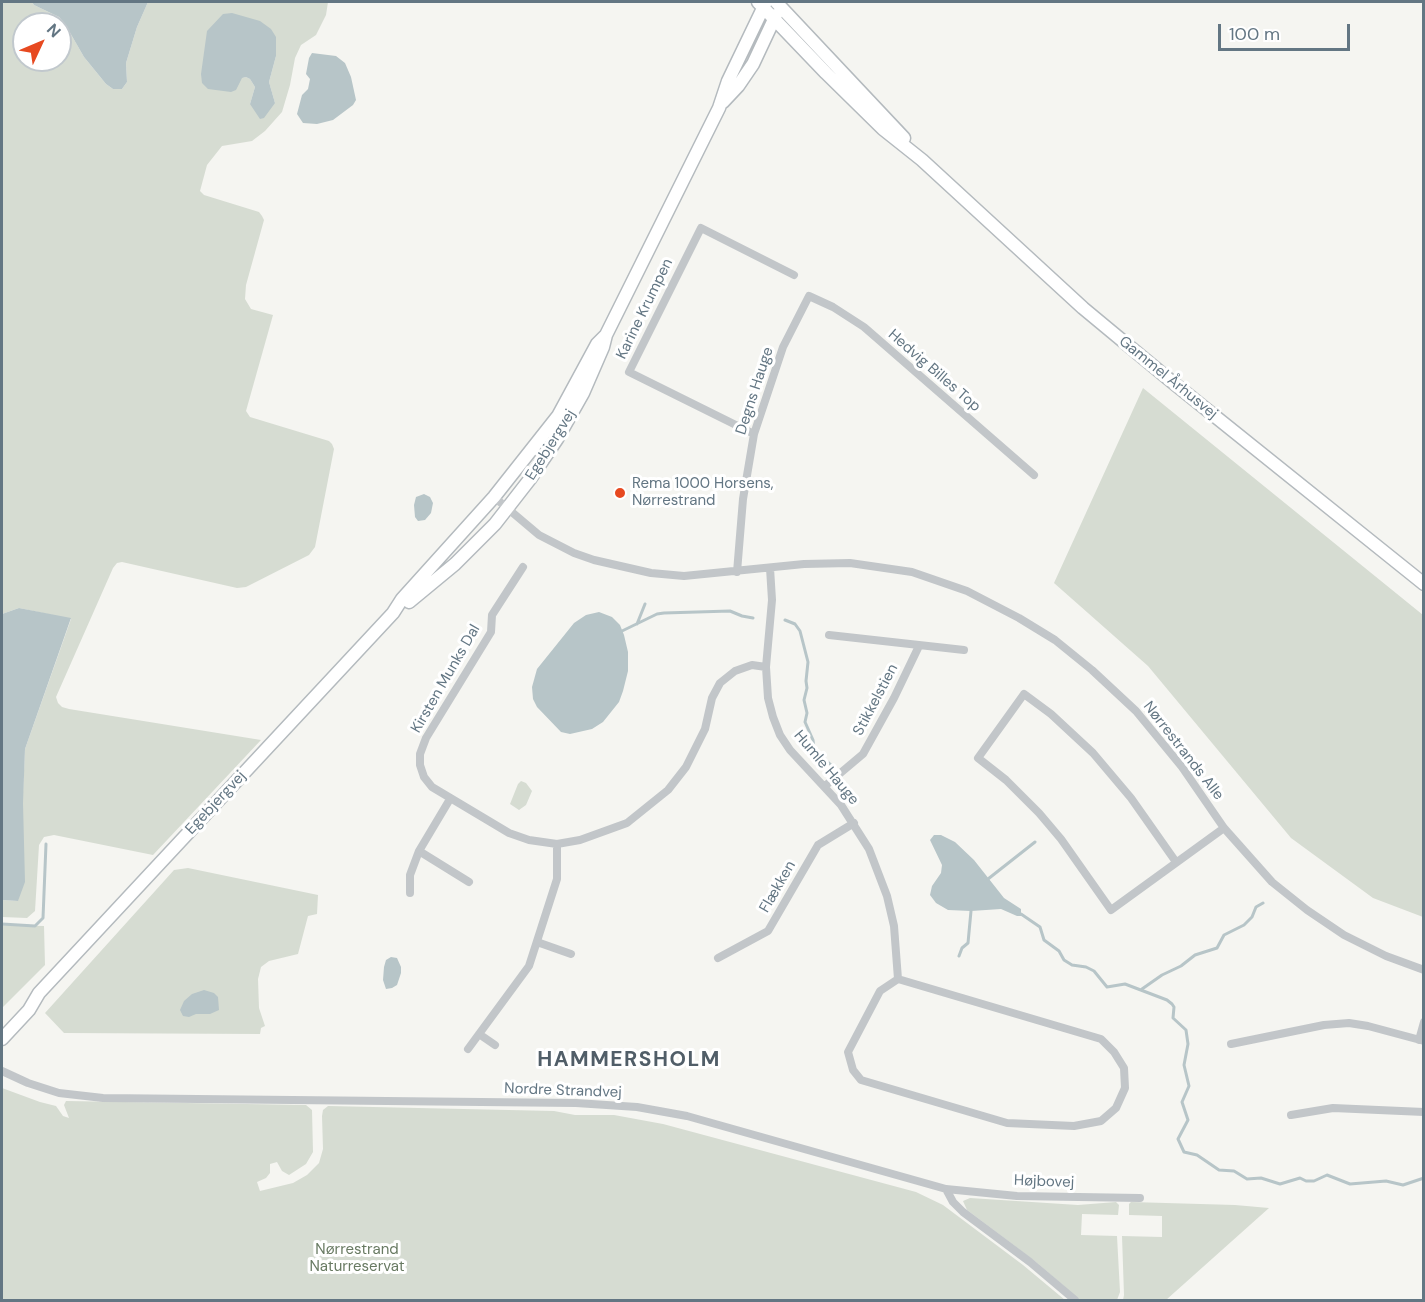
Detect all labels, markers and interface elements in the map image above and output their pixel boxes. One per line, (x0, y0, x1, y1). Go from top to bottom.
north arrow (12, 12, 72, 72)
scale bar (1221, 12, 1353, 50)
text: N (42, 19, 65, 42)
text: 100 m (1229, 22, 1280, 46)
street label: Karine Krumpen (613, 256, 677, 362)
street label: Hedvig Billes Top (884, 326, 984, 416)
street label: Gammel Århusvej (1115, 333, 1221, 423)
street label: Degns Hauge (732, 345, 778, 437)
street label: Egebjergvej (522, 406, 580, 484)
place label: Rema 1000 Horsens, Nørrestrand (632, 475, 774, 510)
marker: Rema 1000 Horsens, Nørrestrand (613, 486, 627, 500)
street label: Kirsten Munks Dal (408, 622, 484, 736)
street label: Stikkelstien (850, 661, 902, 739)
street label: Nørrestrands Alle (1139, 698, 1227, 804)
street label: Humle Hauge (790, 727, 862, 809)
street label: Egebjergvej (182, 768, 250, 838)
street label: Flækken (756, 858, 800, 916)
district label: HAMMERSHOLM (537, 1047, 721, 1073)
street label: Nordre Strandvej (504, 1080, 622, 1102)
street label: Højbovej (1013, 1172, 1075, 1192)
park label: Nørrestrand Naturreservat (309, 1241, 405, 1276)

